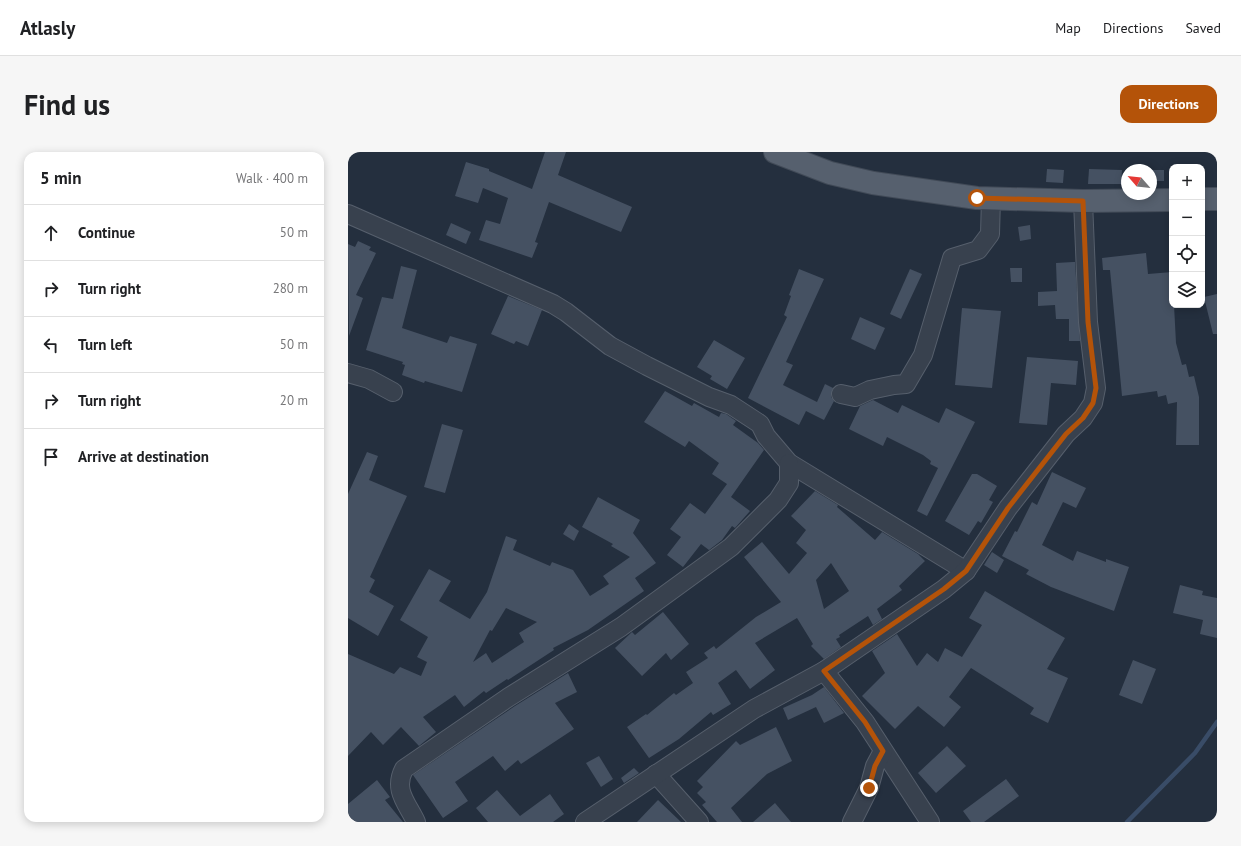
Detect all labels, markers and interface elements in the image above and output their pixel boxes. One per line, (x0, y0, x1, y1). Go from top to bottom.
text: Atlasly (20, 16, 75, 40)
text: Map (1055, 19, 1081, 37)
text: Directions (1103, 19, 1163, 37)
text: Saved (1185, 19, 1221, 37)
button: Directions (1120, 85, 1217, 123)
text: Find us (24, 86, 110, 123)
north arrow (1121, 164, 1157, 200)
map controls (1169, 164, 1205, 308)
button: + (1169, 164, 1205, 200)
text: 5 min (40, 167, 81, 189)
text: Walk · 400 m (236, 170, 308, 187)
route start (968, 189, 986, 207)
button: − (1169, 200, 1205, 236)
icon: ahead (40, 222, 62, 244)
text: Continue (78, 223, 135, 242)
text: 50 m (280, 224, 308, 241)
button: locate (1169, 236, 1205, 272)
button: layers (1169, 272, 1205, 308)
icon: right (40, 278, 62, 300)
text: Turn right (78, 279, 141, 298)
text: 280 m (273, 280, 308, 297)
icon: left (40, 334, 62, 356)
text: Turn left (78, 335, 132, 354)
text: 50 m (280, 336, 308, 353)
icon: right (40, 390, 62, 412)
text: Turn right (78, 391, 141, 410)
text: 20 m (280, 392, 308, 409)
icon: arrive (40, 446, 62, 468)
text: Arrive at destination (78, 447, 209, 466)
route end (860, 779, 878, 797)

